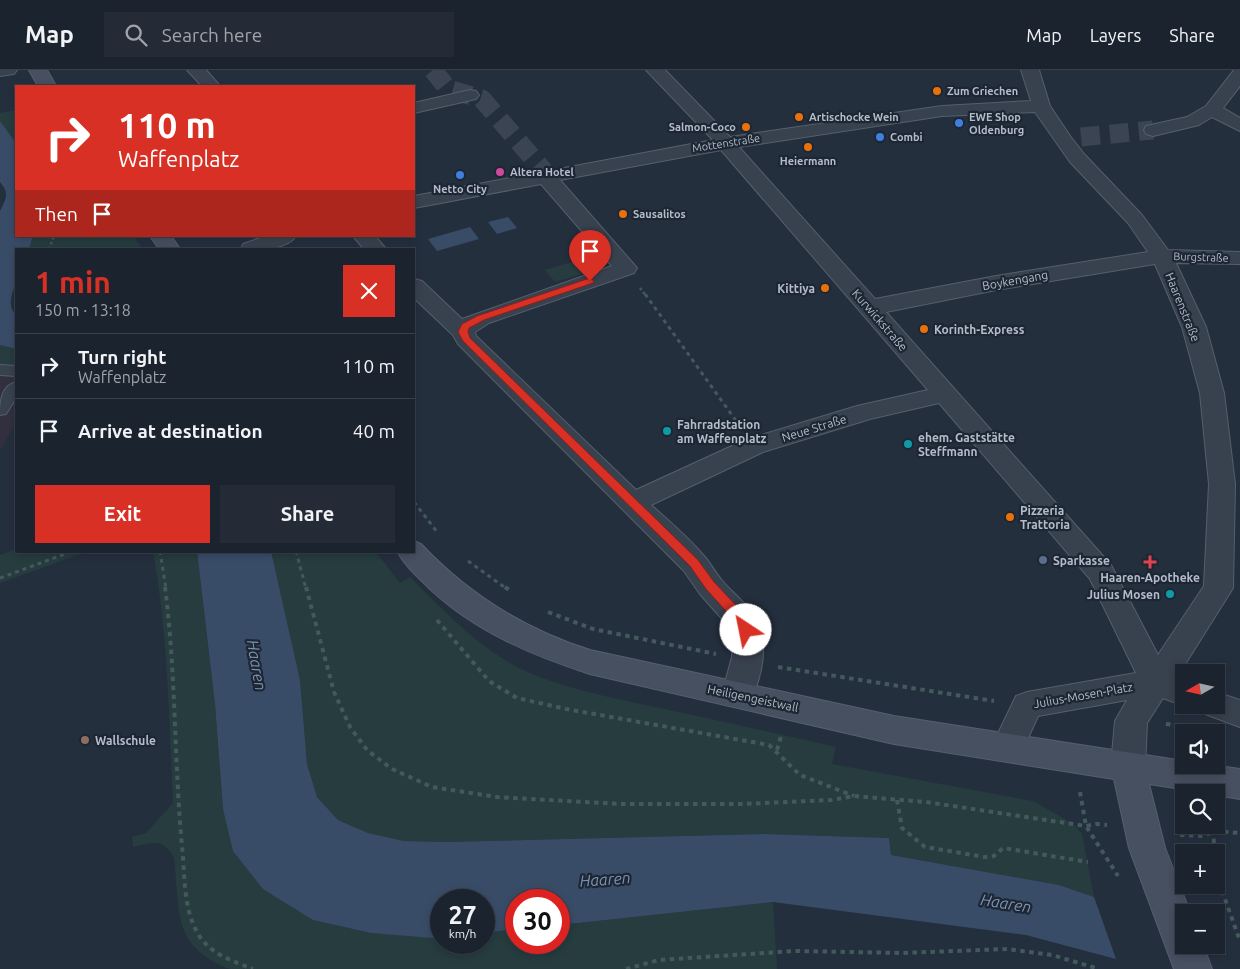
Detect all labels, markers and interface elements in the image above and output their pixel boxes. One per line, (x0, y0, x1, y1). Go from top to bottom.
search box (104, 12, 454, 57)
text: Map (25, 21, 74, 48)
icon: search (122, 21, 150, 49)
text: Search here (162, 24, 262, 46)
text: Map (1026, 25, 1062, 45)
text: Layers (1090, 25, 1141, 45)
text: Share (1169, 25, 1215, 45)
marker: Zum Griechen (931, 85, 943, 97)
place label: Zum Griechen (947, 85, 1018, 97)
icon: right (35, 105, 100, 170)
text: 110 m (118, 105, 216, 145)
marker: Artischocke Wein (793, 111, 805, 123)
place label: Artischocke Wein (809, 111, 899, 123)
place label: EWE Shop Oldenburg (969, 111, 1024, 136)
marker: EWE Shop Oldenburg (953, 117, 965, 129)
place label: Salmon-Coco (669, 121, 736, 133)
marker: Salmon-Coco (740, 121, 752, 133)
marker: Combi (874, 131, 886, 143)
place label: Combi (890, 131, 923, 143)
street label: Mottenstraße (691, 132, 761, 154)
marker: Heiermann (802, 141, 814, 153)
text: Waffenplatz (118, 146, 239, 171)
place label: Heiermann (780, 155, 836, 167)
marker: Altera Hotel (494, 166, 506, 178)
place label: Altera Hotel (510, 166, 574, 178)
marker: Netto City (454, 169, 466, 181)
place label: Netto City (433, 183, 487, 195)
icon: arrive (88, 200, 116, 228)
text: Then (35, 203, 78, 225)
marker: Sausalitos (617, 208, 629, 220)
place label: Sausalitos (633, 208, 686, 220)
pin (569, 230, 611, 281)
icon: arrive (576, 237, 604, 265)
street label: Burgstraße (1173, 250, 1229, 264)
text: 1 min (35, 265, 111, 299)
button: close (343, 265, 395, 317)
street label: Boykengang (981, 268, 1049, 292)
street label: Haarenstraße (1163, 271, 1203, 343)
place label: Kittiya (777, 282, 815, 295)
marker: Kittiya (819, 282, 831, 294)
street label: Kurwickstraße (850, 287, 910, 353)
text: 150 m · 13:18 (35, 301, 131, 319)
marker: Korinth-Express (918, 323, 930, 335)
place label: Korinth-Express (934, 323, 1025, 336)
text: Turn right (78, 346, 166, 368)
icon: right (35, 352, 63, 380)
text: 110 m (342, 355, 395, 377)
text: Waffenplatz (78, 368, 166, 386)
street label: Neue Straße (780, 412, 848, 444)
icon: arrive (35, 417, 63, 445)
place label: Fahrradstation am Waffenplatz (677, 418, 767, 445)
text: Arrive at destination (78, 420, 263, 442)
text: 40 m (353, 420, 395, 442)
marker: Fahrradstation am Waffenplatz (661, 425, 673, 437)
place label: ehem. Gaststätte Steffmann (918, 431, 1015, 458)
marker: ehem. Gaststätte Steffmann (902, 438, 914, 450)
button: Exit (35, 485, 210, 543)
button: Share (220, 485, 395, 543)
place label: Pizzeria Trattoria (1020, 504, 1070, 531)
marker: Pizzeria Trattoria (1004, 511, 1016, 523)
marker: Sparkasse (1037, 554, 1049, 566)
place label: Sparkasse (1053, 554, 1110, 567)
marker: Haaren-Apotheke (1144, 556, 1156, 568)
place label: Haaren-Apotheke (1100, 571, 1200, 584)
place label: Julius Mosen (1087, 588, 1160, 601)
marker: Julius Mosen (1164, 588, 1176, 600)
position arrow (719, 603, 771, 655)
water label: Haaren (244, 638, 270, 692)
north arrow (1175, 664, 1225, 714)
map controls (1175, 664, 1225, 954)
street label: Julius-Mosen-Platz (1032, 680, 1134, 710)
street label: Heiligengeistwall (706, 682, 800, 714)
button: sound (1175, 724, 1225, 774)
marker: Wallschule (79, 734, 91, 746)
place label: Wallschule (95, 734, 156, 747)
button: search (1175, 784, 1225, 834)
button: + (1175, 844, 1225, 894)
water label: Haaren (579, 868, 631, 890)
speed limit sign: 30 (505, 889, 570, 954)
water label: Haaren (979, 890, 1033, 916)
text: 27 (448, 901, 477, 929)
button: − (1175, 904, 1225, 954)
text: km/h (449, 927, 476, 940)

